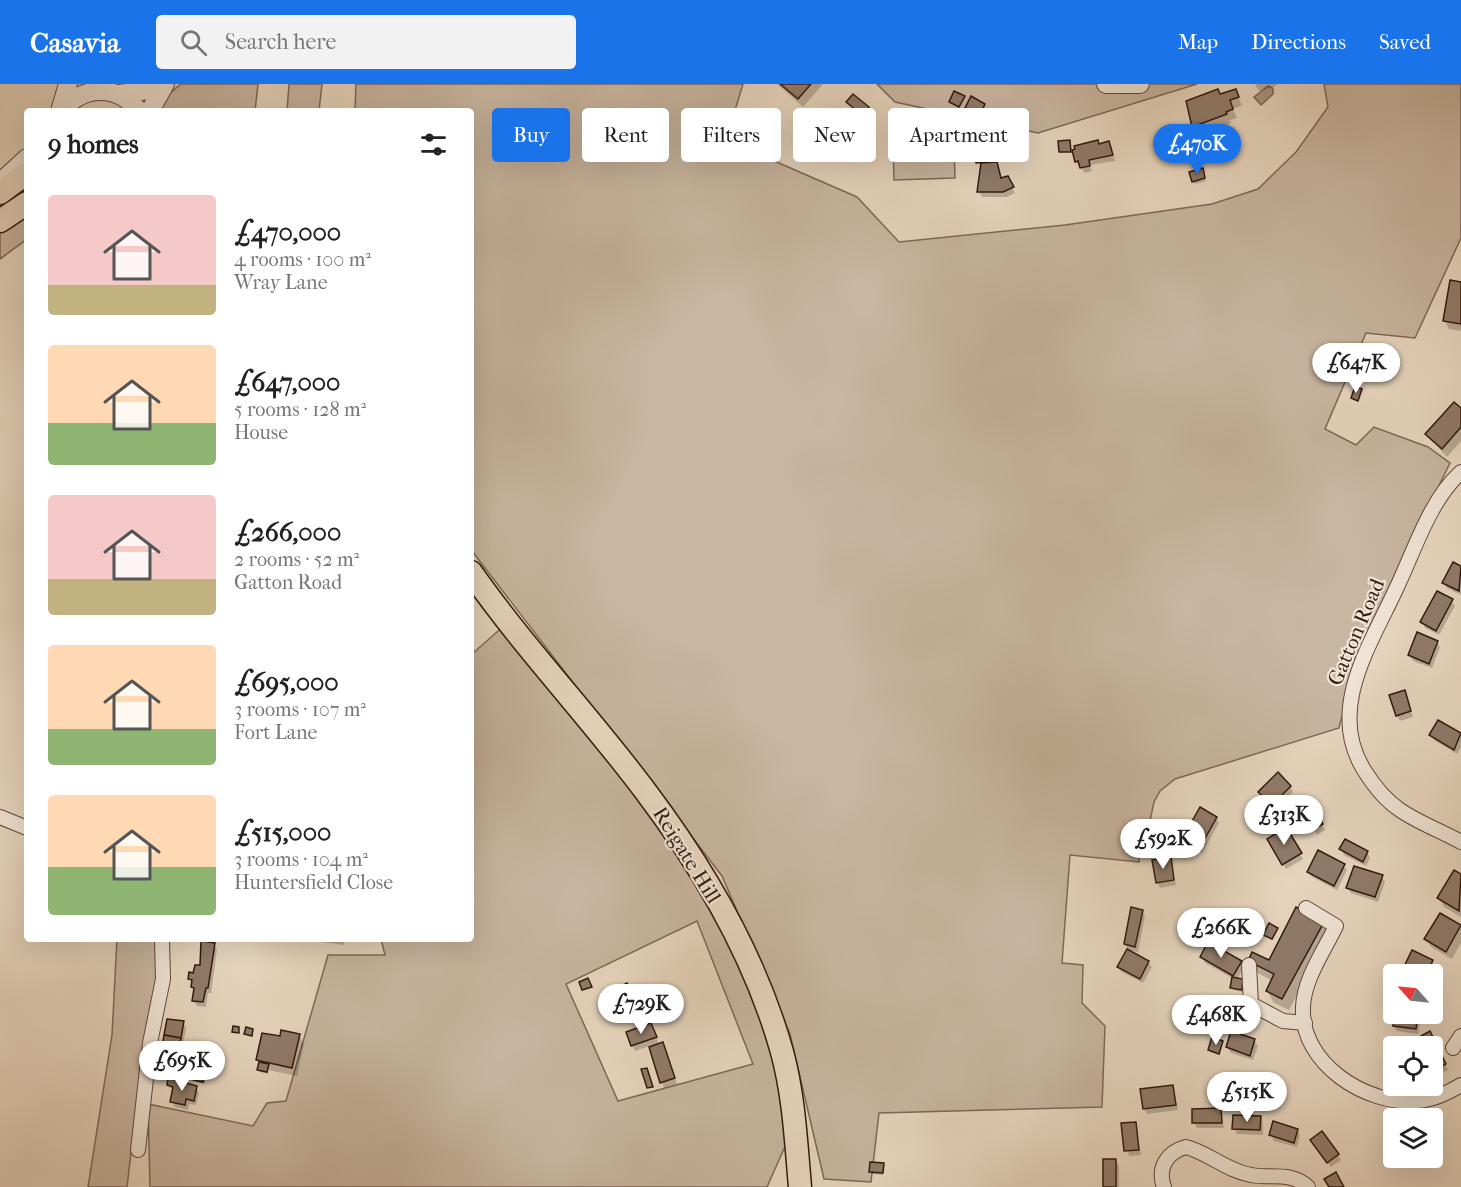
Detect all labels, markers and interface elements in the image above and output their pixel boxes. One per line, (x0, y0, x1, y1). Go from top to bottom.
search box (156, 15, 576, 69)
text: Casavia (30, 26, 120, 59)
icon: search (177, 26, 210, 59)
text: Search here (225, 29, 336, 55)
text: Map (1178, 30, 1218, 54)
text: Directions (1251, 30, 1346, 54)
text: Saved (1379, 30, 1431, 54)
chip: Buy (492, 108, 570, 162)
chip: Rent (582, 108, 669, 162)
chip: Filters (681, 108, 781, 162)
chip: New (793, 108, 876, 162)
chip: Apartment (888, 108, 1029, 162)
pin: £470K (1155, 124, 1239, 175)
icon: filters (417, 128, 450, 161)
text: 9 homes (48, 129, 139, 160)
text: £470K (1167, 132, 1227, 155)
text: £470,000 (234, 217, 341, 248)
icon: home (96, 219, 168, 291)
text: 4 rooms · 100 m² (234, 248, 371, 271)
text: Wray Lane (234, 271, 328, 294)
pin: £647K (1314, 343, 1398, 394)
text: £647K (1326, 351, 1386, 374)
text: £647,000 (234, 367, 340, 398)
icon: home (96, 369, 168, 441)
text: 5 rooms · 128 m² (234, 398, 366, 421)
text: House (234, 421, 288, 444)
text: £266,000 (234, 517, 341, 548)
icon: home (96, 519, 168, 591)
text: 2 rooms · 52 m² (234, 548, 359, 571)
text: Gatton Road (234, 571, 342, 594)
street label: Gatton Road (1323, 575, 1389, 689)
text: £695,000 (234, 667, 339, 698)
icon: home (96, 669, 168, 741)
text: 3 rooms · 107 m² (234, 698, 366, 721)
text: Fort Lane (234, 721, 317, 744)
pin: £313K (1242, 795, 1326, 846)
street label: Reigate Hill (648, 802, 726, 908)
text: £313K (1258, 803, 1310, 826)
text: £515,000 (234, 817, 331, 848)
icon: home (96, 819, 168, 891)
pin: £592K (1121, 819, 1205, 870)
text: £592K (1134, 827, 1192, 850)
text: 3 rooms · 104 m² (234, 848, 368, 871)
text: Huntersfield Close (234, 871, 393, 894)
pin: £266K (1179, 908, 1263, 959)
text: £266K (1191, 916, 1251, 939)
north arrow (1383, 964, 1443, 1024)
map controls (1383, 964, 1443, 1168)
pin: £729K (599, 984, 683, 1035)
text: £729K (612, 992, 670, 1015)
pin: £468K (1174, 995, 1258, 1046)
text: £468K (1186, 1003, 1246, 1026)
button: locate (1383, 1036, 1443, 1096)
pin: £695K (140, 1041, 224, 1092)
text: £695K (153, 1049, 211, 1072)
pin: £515K (1205, 1072, 1289, 1123)
text: £515K (1221, 1080, 1273, 1103)
button: layers (1383, 1108, 1443, 1168)

